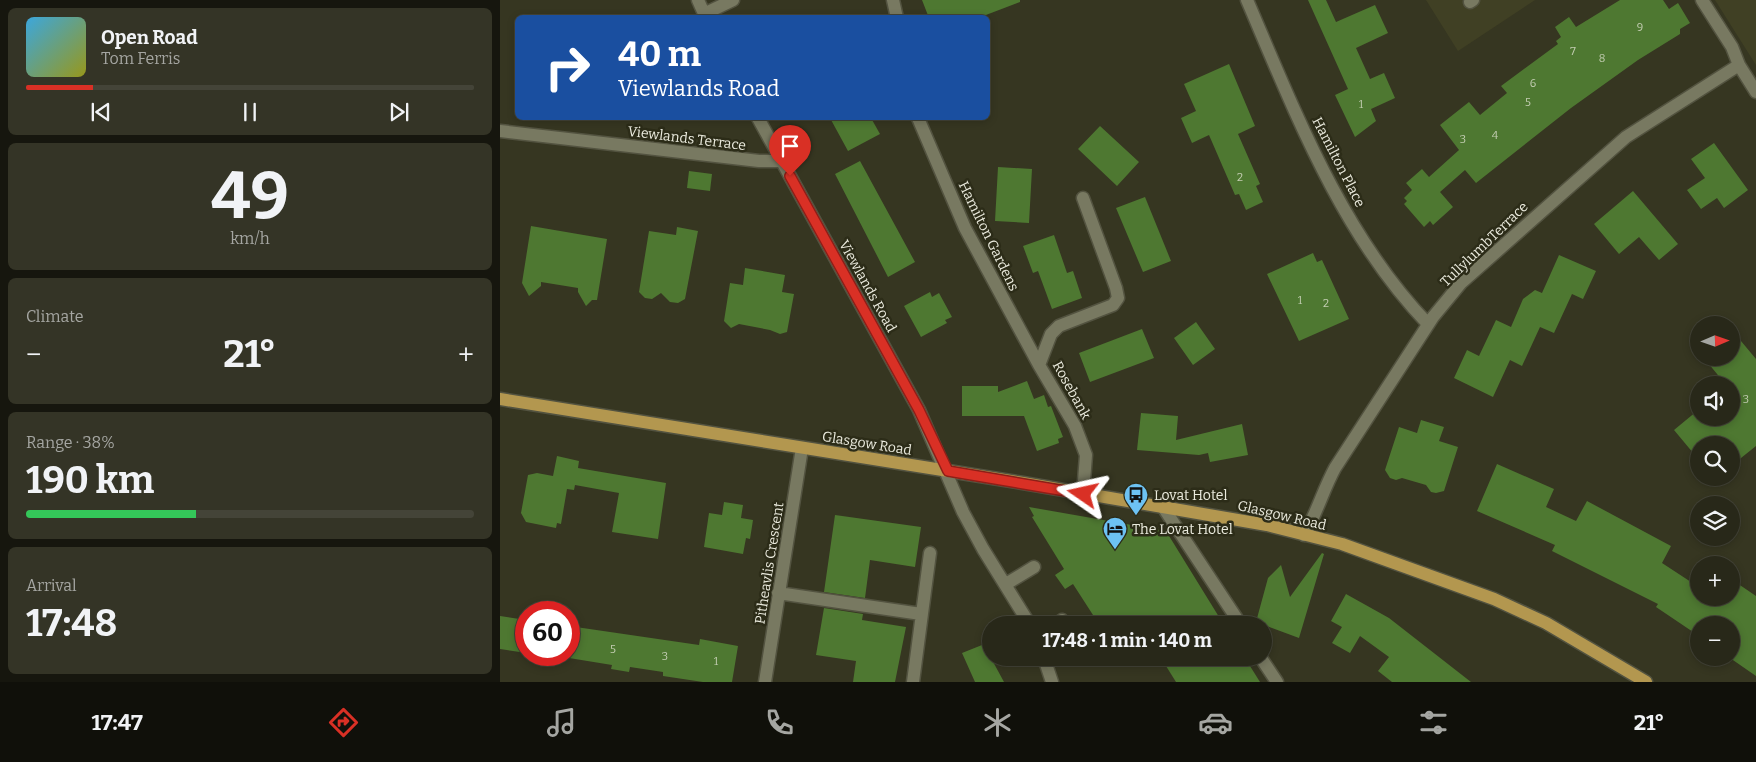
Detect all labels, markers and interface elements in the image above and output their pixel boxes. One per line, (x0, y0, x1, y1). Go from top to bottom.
house number: 9 (1637, 21, 1643, 34)
text: Open Road (101, 26, 198, 49)
text: 40 m (618, 33, 701, 75)
icon: right (535, 35, 600, 100)
house number: 7 (1570, 45, 1576, 58)
text: Tom Ferris (101, 49, 180, 68)
house number: 8 (1599, 52, 1605, 65)
text: Viewlands Road (618, 75, 780, 102)
house number: 6 (1530, 77, 1536, 90)
house number: 5 (1525, 96, 1531, 109)
icon: previous (87, 98, 115, 126)
icon: pause (236, 98, 264, 126)
icon: next (385, 98, 413, 126)
house number: 1 (1359, 98, 1364, 111)
street label: Hamilton Place (1309, 114, 1369, 210)
street label: Viewlands Terrace (627, 123, 747, 154)
pin (769, 125, 811, 176)
house number: 4 (1492, 129, 1499, 142)
icon: arrive (776, 132, 804, 160)
house number: 3 (1460, 133, 1466, 146)
text: 49 (211, 157, 289, 235)
house number: 2 (1237, 171, 1243, 184)
street label: Hamilton Gardens (955, 179, 1022, 294)
street label: TullylumbTerrace (1437, 198, 1532, 290)
text: km/h (230, 229, 270, 248)
street label: Viewlands Road (835, 237, 900, 335)
house number: 1 (1298, 294, 1303, 307)
house number: 2 (1323, 297, 1329, 310)
text: Climate (26, 307, 84, 326)
north arrow (1690, 316, 1740, 366)
map controls (1690, 316, 1740, 666)
text: 21° (223, 331, 276, 377)
text: − (26, 338, 41, 371)
text: + (458, 338, 474, 371)
street label: Rosebank (1049, 358, 1095, 422)
button: sound (1690, 376, 1740, 426)
house number: 3 (1743, 393, 1749, 406)
street label: Glasgow Road (821, 428, 913, 459)
text: Range · 38% (26, 433, 115, 452)
button: search (1690, 436, 1740, 486)
text: 190 km (26, 457, 154, 503)
position arrow (1056, 467, 1108, 519)
bus stop icon: Lovat Hotel (1123, 482, 1149, 516)
place label: Lovat Hotel (1154, 487, 1228, 504)
button: layers (1690, 496, 1740, 546)
street label: Glasgow Road (1236, 497, 1328, 534)
street label: Pitheavlis Crescent (751, 501, 788, 625)
hotel icon: The Lovat Hotel (1102, 516, 1128, 550)
place label: The Lovat Hotel (1132, 521, 1233, 538)
button: + (1690, 556, 1740, 606)
text: Arrival (26, 576, 77, 595)
text: 17:48 (26, 600, 117, 646)
speed limit sign: 60 (515, 601, 580, 666)
button: − (1690, 616, 1740, 666)
text: 17:48 · 1 min · 140 m (1042, 629, 1212, 652)
house number: 5 (610, 643, 616, 656)
house number: 3 (662, 650, 668, 663)
house number: 1 (714, 655, 719, 668)
icon: directions (326, 705, 361, 740)
icon: music (544, 705, 579, 740)
icon: phone (762, 705, 797, 740)
icon: climate (980, 705, 1015, 740)
icon: car (1198, 705, 1233, 740)
icon: filters (1416, 705, 1451, 740)
text: 17:47 (92, 709, 143, 736)
text: 21° (1634, 709, 1664, 736)

